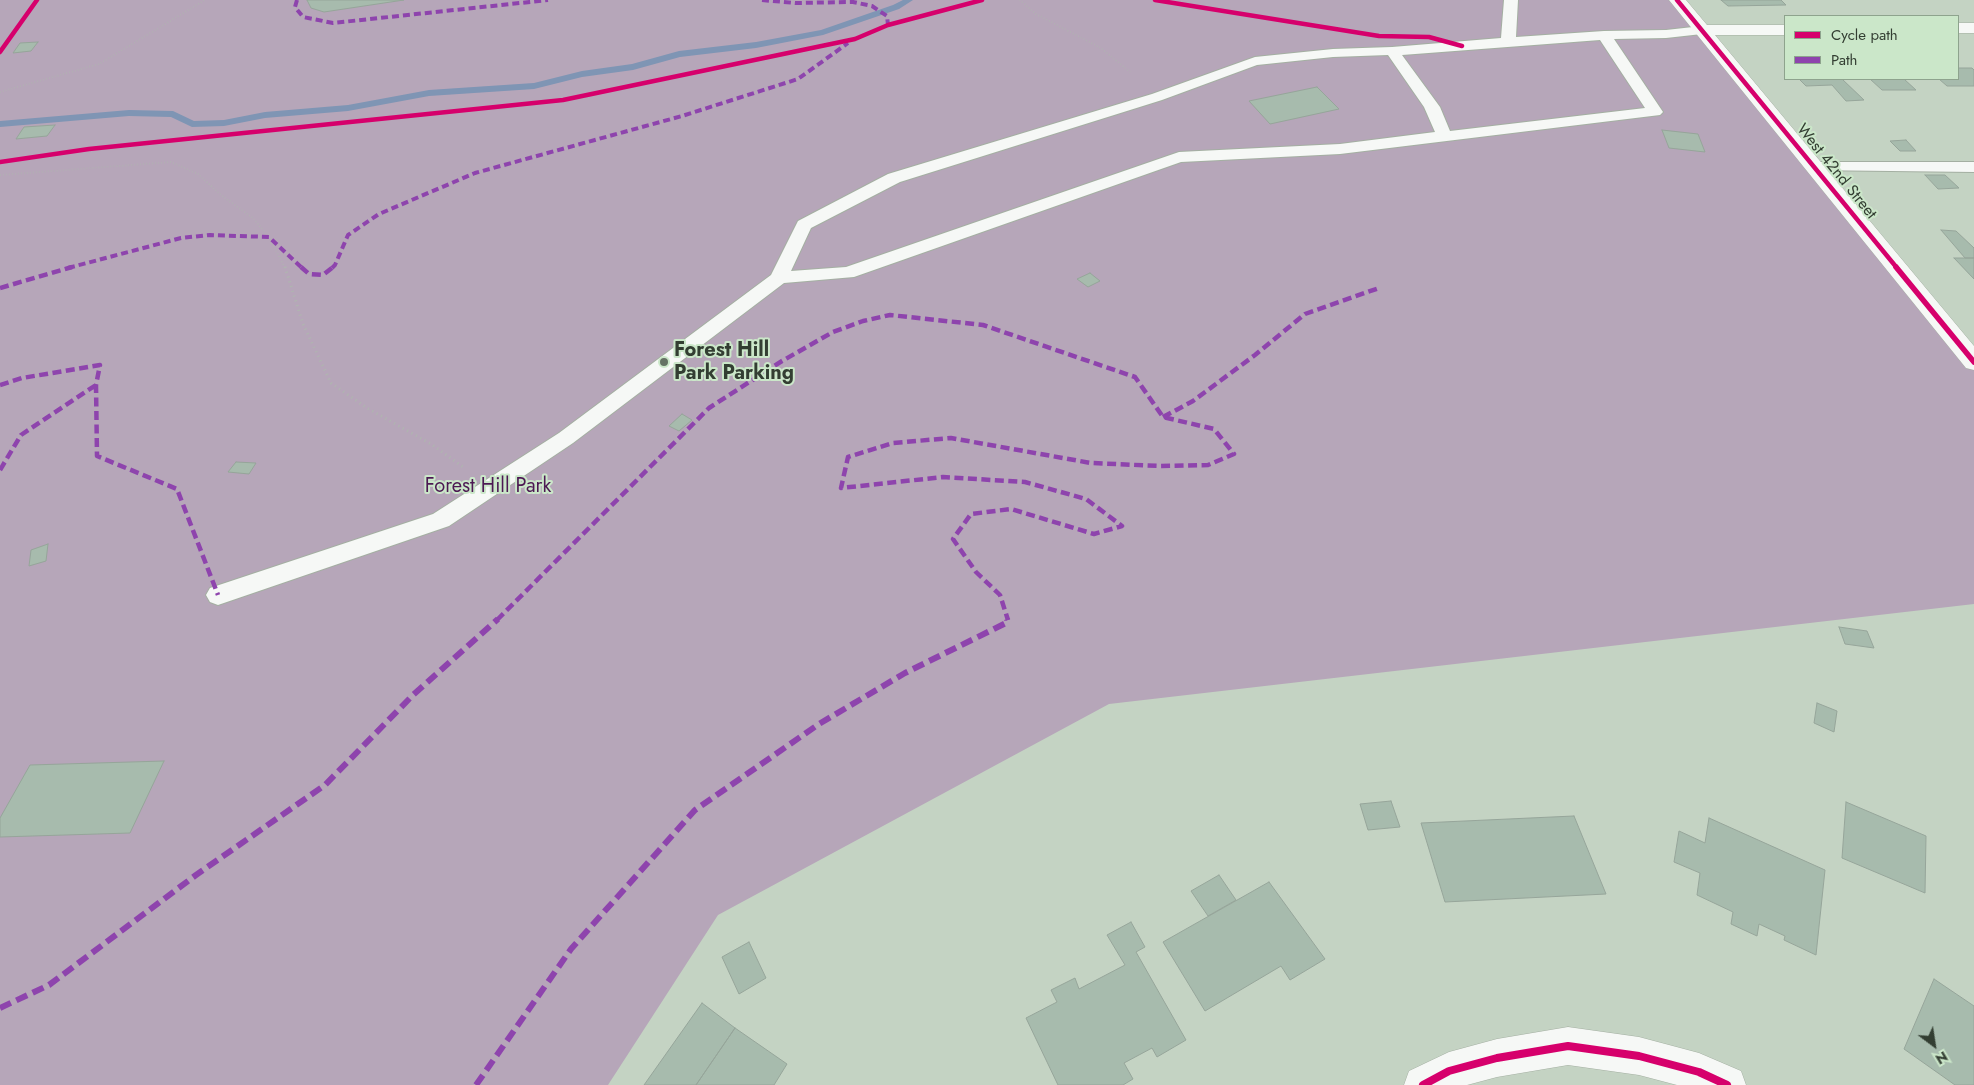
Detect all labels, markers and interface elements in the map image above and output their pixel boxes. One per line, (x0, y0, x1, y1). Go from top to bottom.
legend (1784, 15, 1959, 80)
text: Cycle path (1831, 24, 1898, 46)
text: Path (1831, 49, 1857, 71)
street label: West 42nd Street (1792, 121, 1880, 223)
place label: Forest Hill Park Parking (674, 339, 794, 386)
marker: Forest Hill Park Parking (658, 356, 670, 368)
park label: Forest Hill Park (425, 475, 551, 499)
north arrow (1909, 1020, 1959, 1070)
text: N (1932, 1046, 1952, 1069)

